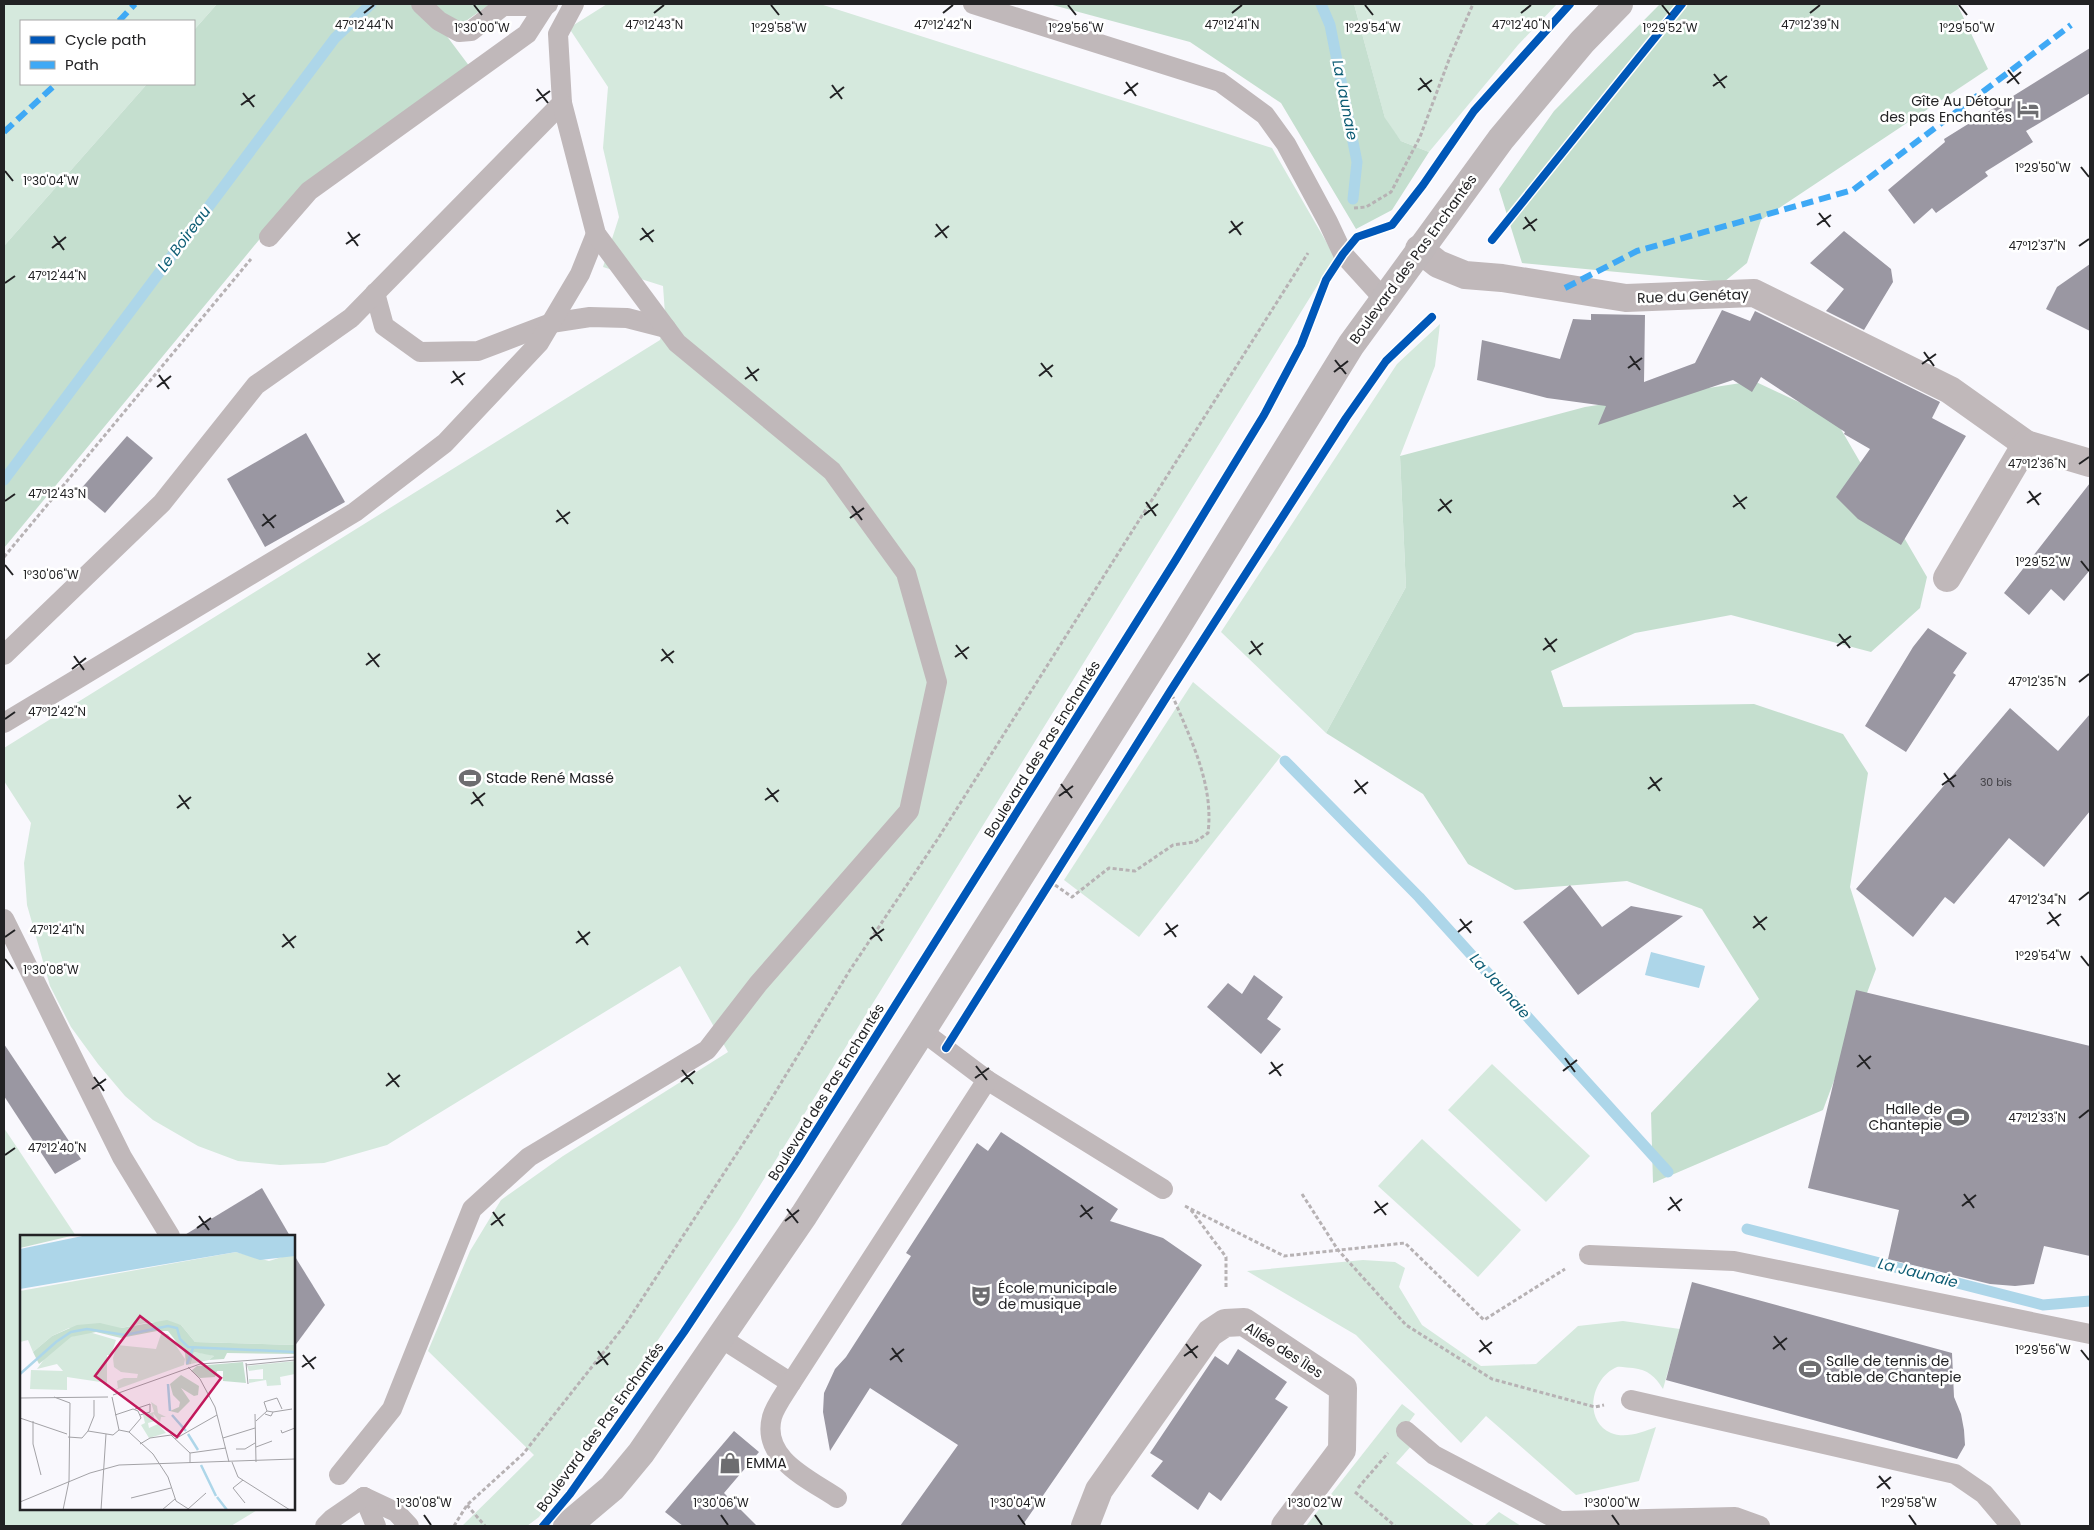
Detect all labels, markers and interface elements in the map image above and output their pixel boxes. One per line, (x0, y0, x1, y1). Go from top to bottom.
text: 47°12'44"N (335, 16, 393, 33)
text: 47°12'43"N (625, 16, 683, 33)
text: 47°12'42"N (914, 16, 972, 33)
text: 47°12'41"N (1205, 16, 1260, 33)
text: 47°12'40"N (1492, 16, 1550, 33)
text: 47°12'39"N (1781, 16, 1839, 33)
text: 1°30'00"W (454, 19, 510, 36)
text: 1°29'58"W (751, 19, 807, 36)
text: 1°29'56"W (1048, 19, 1104, 36)
text: 1°29'54"W (1345, 19, 1401, 36)
text: 1°29'52"W (1643, 19, 1698, 36)
text: 1°29'50"W (1939, 19, 1995, 36)
legend (20, 20, 195, 85)
text: Cycle path (65, 29, 146, 50)
text: Path (65, 54, 99, 75)
water label: La Jaunaie (1327, 58, 1364, 142)
place label: Gîte Au Détour des pas Enchantés (1880, 91, 2012, 127)
hotel icon: Gîte Au Détour des pas Enchantés (2015, 96, 2041, 122)
text: 1°29'50"W (2015, 159, 2071, 176)
street label: Boulevard des Pas Enchantés (1345, 170, 1481, 348)
text: 1°30'04"W (23, 172, 79, 189)
water label: Le Boireau (152, 201, 216, 276)
text: 47°12'37"N (2008, 237, 2066, 254)
text: 47°12'44"N (28, 267, 86, 284)
street label: Rue du Genétay (1637, 284, 1749, 308)
text: 47°12'36"N (2008, 455, 2066, 472)
text: 47°12'43"N (28, 485, 86, 502)
text: 1°29'52"W (2016, 553, 2071, 570)
text: 1°30'06"W (23, 566, 79, 583)
street label: Boulevard des Pas Enchantés (979, 657, 1105, 841)
text: 47°12'35"N (2008, 673, 2066, 690)
text: 47°12'42"N (28, 703, 86, 720)
sports icon: Stade René Massé (457, 765, 483, 791)
place label: Stade René Massé (486, 768, 614, 788)
house number: 30 bis (1980, 774, 2012, 790)
text: 47°12'34"N (2008, 891, 2066, 908)
text: 47°12'41"N (30, 921, 85, 938)
text: 1°29'54"W (2015, 947, 2071, 964)
water label: La Jaunaie (1465, 948, 1535, 1023)
text: 1°30'08"W (23, 961, 79, 978)
street label: Boulevard des Pas Enchantés (763, 1000, 889, 1184)
place label: Halle de Chantepie (1868, 1099, 1942, 1135)
sports icon: Halle de Chantepie (1945, 1104, 1971, 1130)
text: 47°12'33"N (2008, 1109, 2066, 1126)
text: 47°12'40"N (28, 1139, 86, 1156)
inset map (20, 1235, 295, 1510)
water label: La Jaunaie (1876, 1252, 1960, 1293)
place label: École municipale de musique (998, 1278, 1118, 1314)
theatre icon: École municipale de musique (968, 1283, 994, 1309)
street label: Allée des Îles (1241, 1317, 1327, 1383)
street label: Boulevard des Pas Enchantés (532, 1338, 668, 1516)
text: 1°29'56"W (2015, 1341, 2071, 1358)
place label: Salle de tennis de table de Chantepie (1826, 1351, 1962, 1387)
sports icon: Salle de tennis de table de Chantepie (1797, 1356, 1823, 1382)
shop icon: EMMA (717, 1450, 743, 1476)
place label: EMMA (746, 1453, 787, 1473)
text: 1°30'08"W (396, 1494, 452, 1511)
text: 1°30'06"W (693, 1494, 749, 1511)
text: 1°30'04"W (990, 1494, 1046, 1511)
text: 1°30'02"W (1288, 1494, 1343, 1511)
text: 1°30'00"W (1584, 1494, 1640, 1511)
text: 1°29'58"W (1881, 1494, 1937, 1511)

